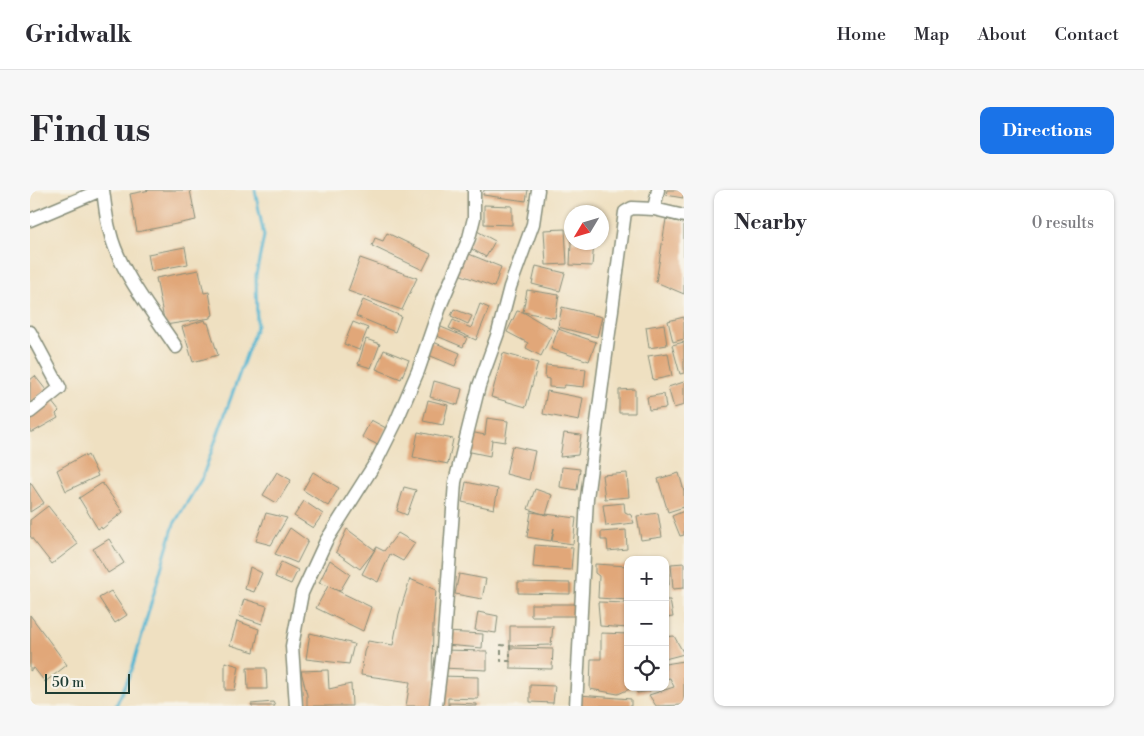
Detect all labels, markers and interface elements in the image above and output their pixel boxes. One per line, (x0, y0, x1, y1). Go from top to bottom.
text: Gridwalk (25, 20, 132, 50)
text: Home (837, 23, 886, 46)
text: Map (914, 23, 950, 46)
text: About (978, 23, 1027, 46)
text: Contact (1055, 23, 1119, 46)
button: Directions (980, 107, 1114, 154)
text: Find us (30, 109, 150, 152)
north arrow (564, 205, 609, 250)
text: Nearby (734, 210, 807, 236)
text: 0 results (1032, 213, 1094, 233)
map controls (624, 556, 669, 691)
button: + (624, 556, 669, 601)
button: − (624, 601, 669, 646)
button: locate (624, 646, 669, 691)
scale bar (45, 671, 130, 694)
text: 50 m (52, 674, 84, 692)

